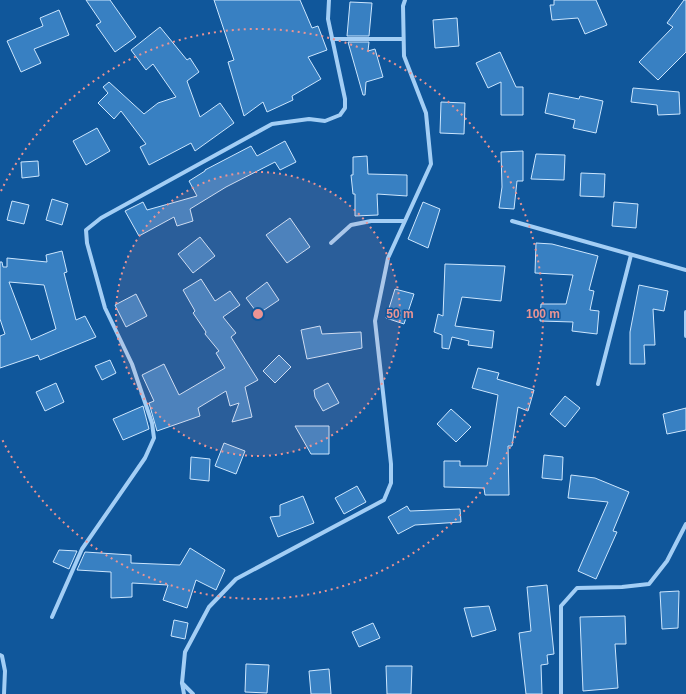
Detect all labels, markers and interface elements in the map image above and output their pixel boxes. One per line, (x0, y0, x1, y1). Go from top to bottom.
centre of rings (251, 307, 265, 321)
text: 50 m (386, 307, 414, 321)
text: 100 m (526, 307, 560, 321)

